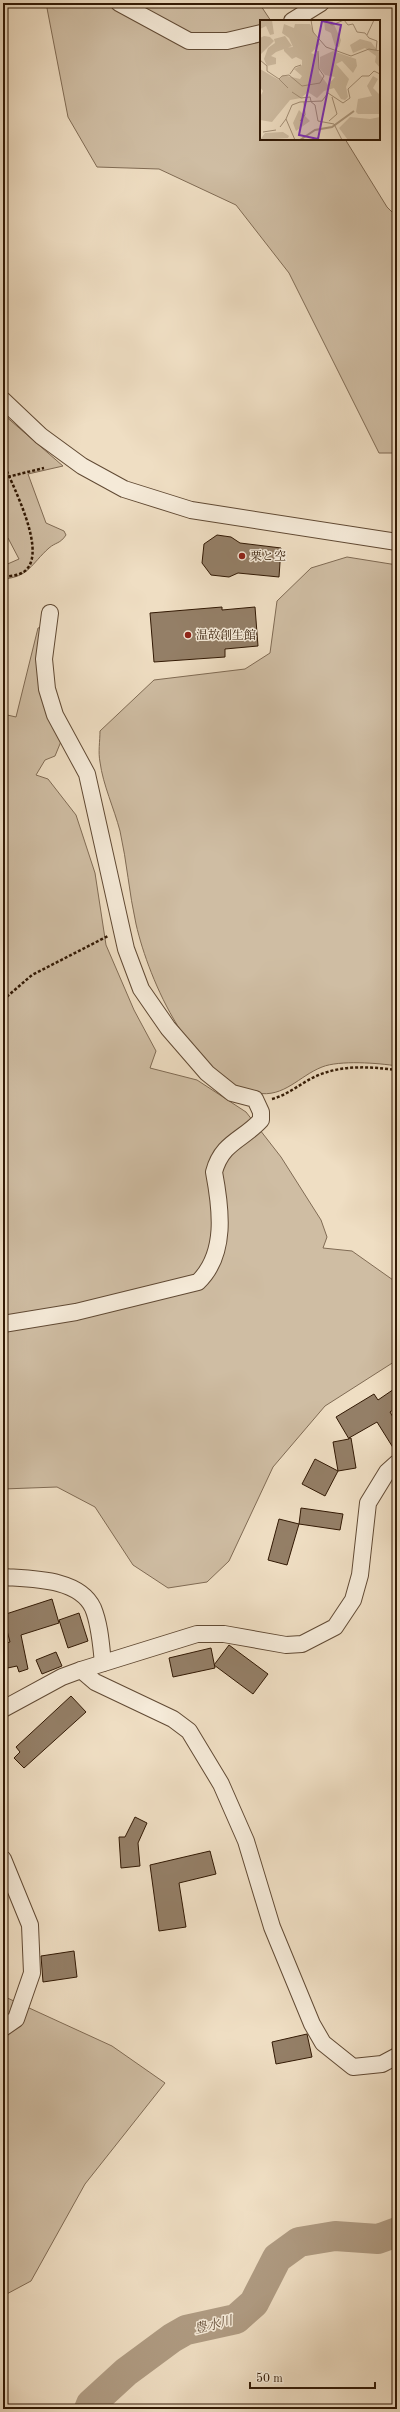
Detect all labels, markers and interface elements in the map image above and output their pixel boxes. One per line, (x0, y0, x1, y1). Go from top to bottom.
inset map (260, 20, 380, 140)
place label: 栗と空 (250, 549, 286, 563)
marker: 栗と空 (237, 551, 247, 561)
place label: 温故創生館 (196, 628, 256, 642)
marker: 温故創生館 (183, 630, 193, 640)
water label: 豊水川 (193, 2313, 236, 2336)
scale bar (250, 2364, 375, 2390)
text: 50 m (256, 2372, 283, 2385)

